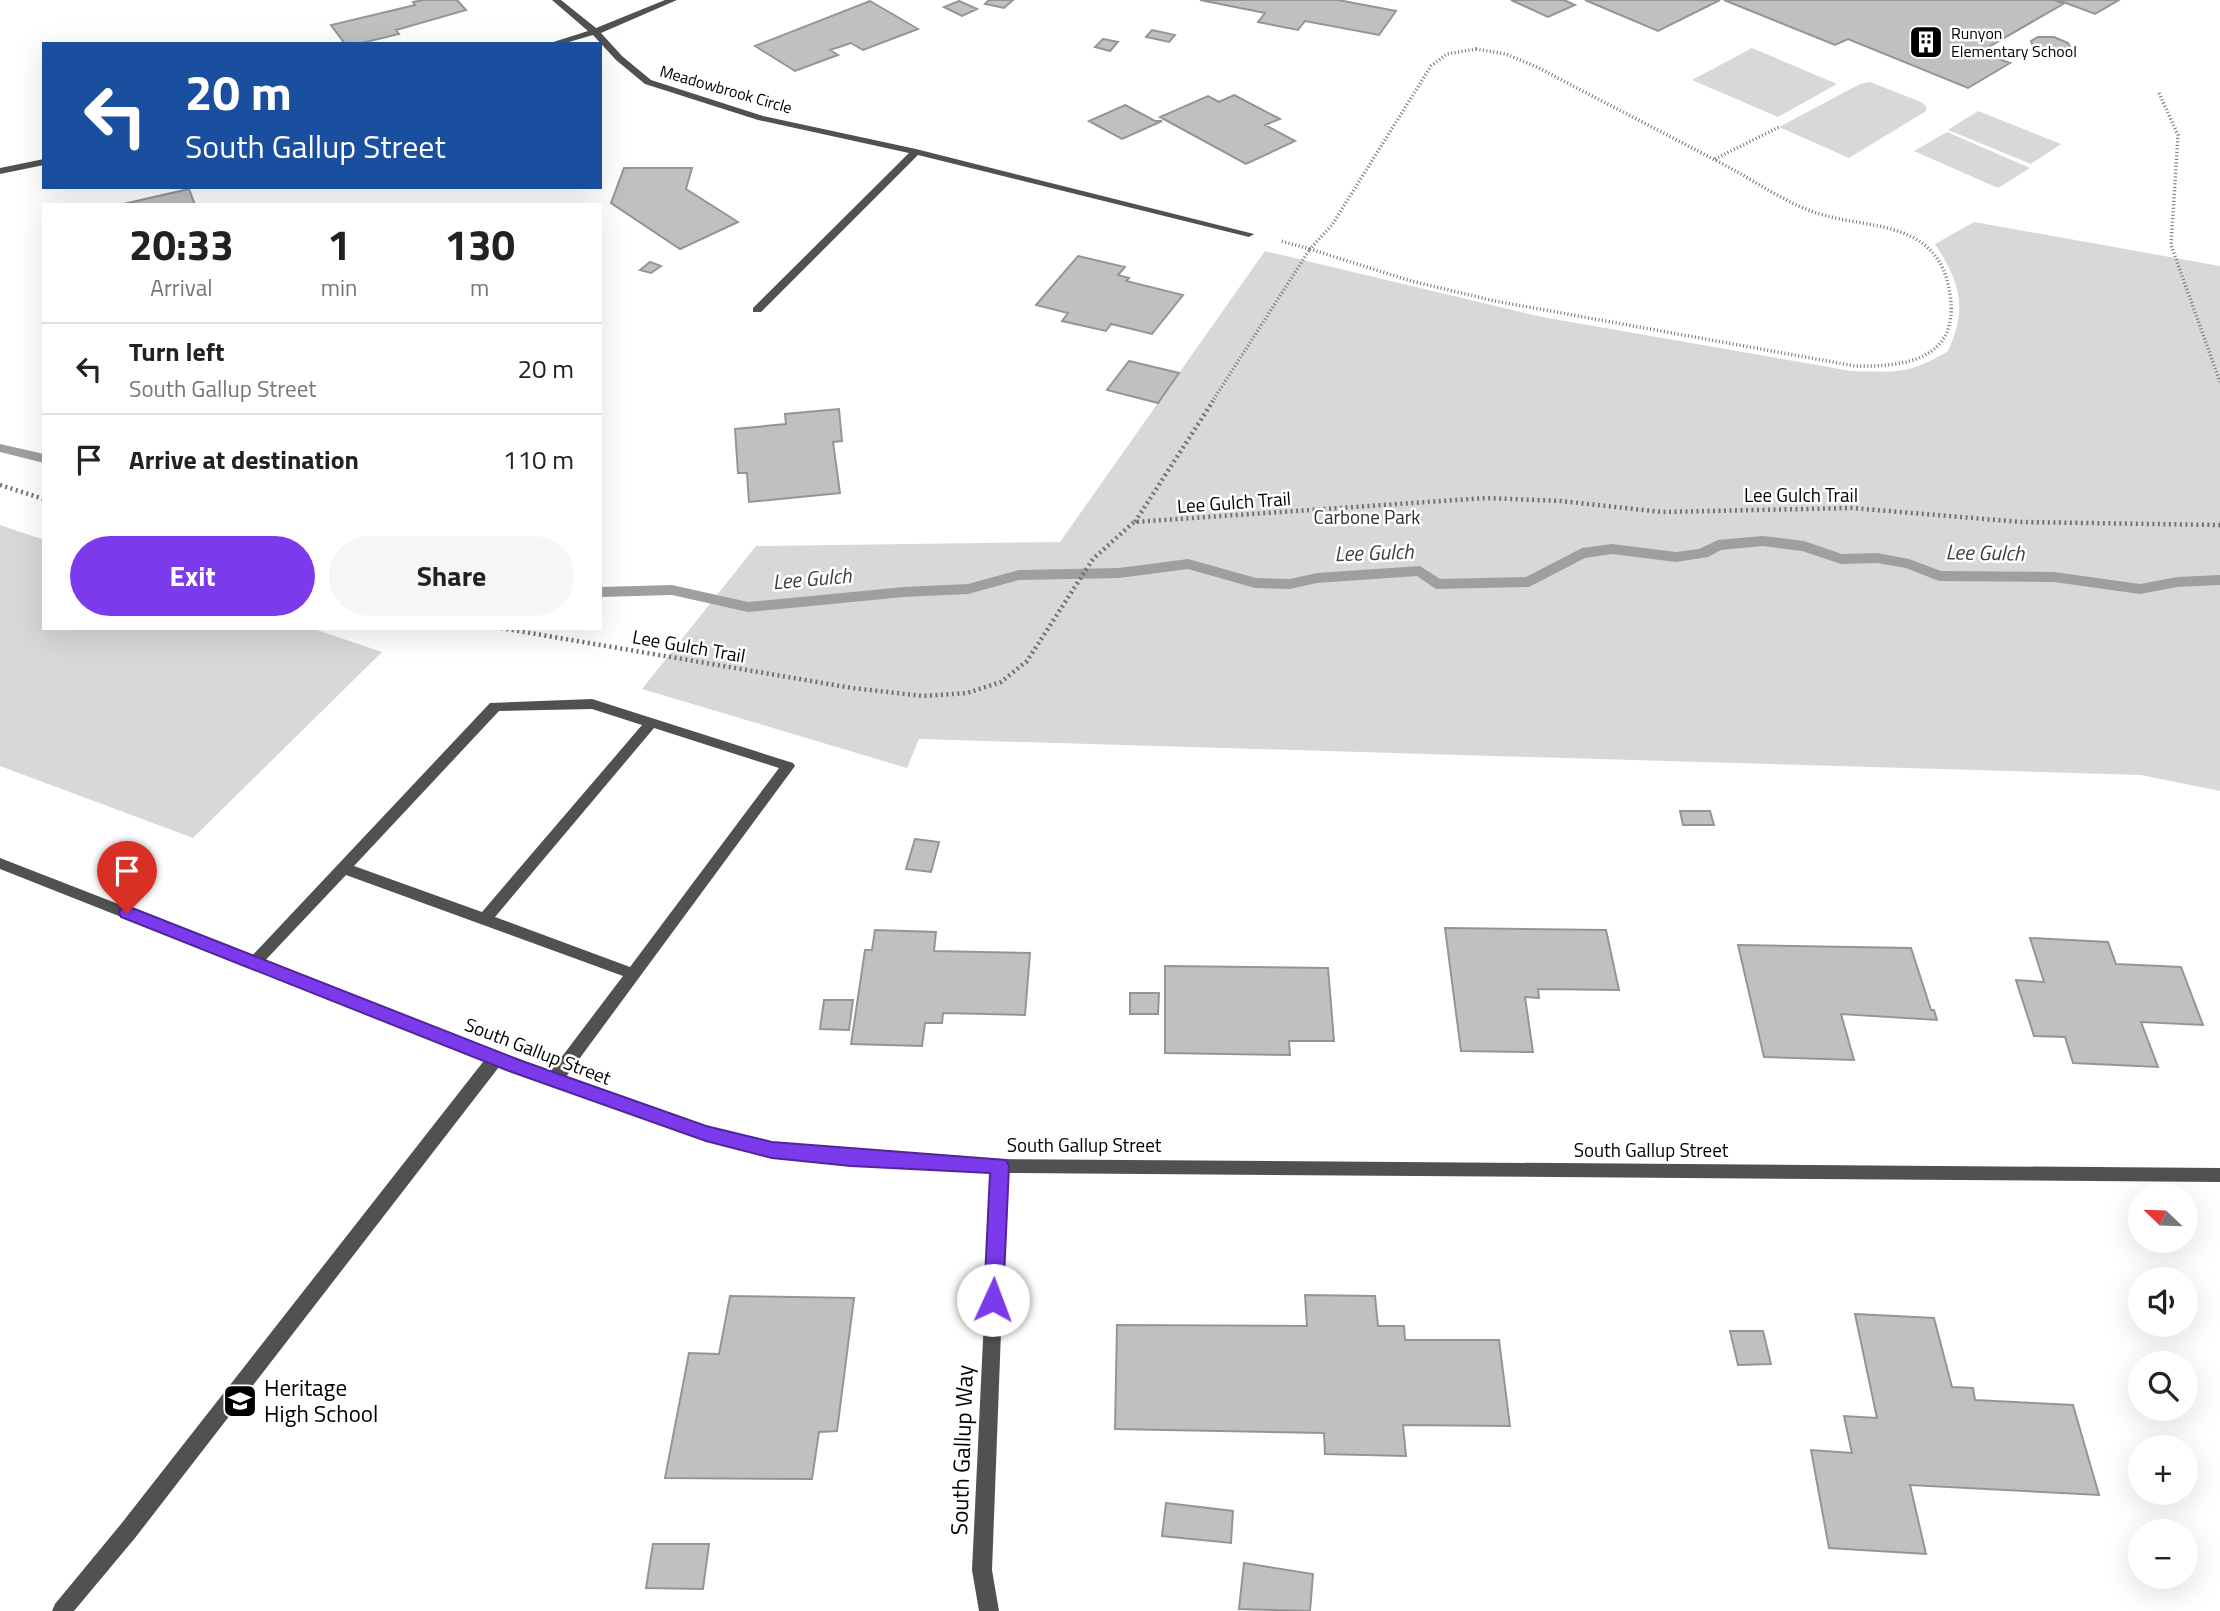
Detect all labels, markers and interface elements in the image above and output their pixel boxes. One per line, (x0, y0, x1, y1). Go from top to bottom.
place label: Runyon Elementary School (1951, 21, 2077, 63)
building icon: Runyon Elementary School (1907, 23, 1945, 61)
text: 20 m (185, 54, 292, 129)
street label: Meadowbrook Circle (657, 59, 795, 119)
icon: left (70, 70, 161, 161)
text: South Gallup Street (185, 122, 446, 170)
text: 20:33 (129, 212, 234, 276)
text: 1 (327, 212, 351, 276)
text: 130 (444, 212, 515, 276)
text: Arrival (150, 270, 213, 305)
text: min (321, 270, 357, 305)
text: m (470, 270, 489, 305)
text: Turn left (129, 332, 224, 371)
text: 20 m (517, 349, 574, 388)
icon: left (70, 350, 108, 388)
text: South Gallup Street (129, 371, 316, 406)
text: Arrive at destination (129, 440, 359, 479)
text: 110 m (503, 440, 574, 479)
icon: arrive (70, 441, 108, 479)
street label: Lee Gulch Trail (1744, 480, 1858, 509)
street label: Lee Gulch Trail (1176, 483, 1292, 520)
park label: Carbone Park (1314, 502, 1420, 531)
water label: Lee Gulch (1334, 535, 1414, 569)
water label: Lee Gulch (1945, 535, 2025, 569)
button: Exit (70, 536, 315, 616)
button: Share (329, 536, 574, 616)
water label: Lee Gulch (771, 559, 853, 597)
street label: Lee Gulch Trail (630, 621, 748, 670)
pin (97, 841, 157, 913)
icon: arrive (108, 852, 146, 890)
street label: South Gallup Street (461, 1009, 616, 1092)
street label: South Gallup Street (1007, 1130, 1162, 1159)
street label: South Gallup Street (1574, 1135, 1729, 1164)
north arrow (2128, 1183, 2198, 1253)
map controls (2128, 1183, 2198, 1589)
position arrow (956, 1263, 1030, 1337)
button: sound (2128, 1267, 2198, 1337)
button: search (2128, 1351, 2198, 1421)
street label: South Gallup Way (941, 1364, 982, 1536)
place label: Heritage High School (264, 1370, 378, 1431)
school or university icon: Heritage High School (221, 1382, 259, 1420)
button: + (2128, 1435, 2198, 1505)
button: − (2128, 1519, 2198, 1589)

